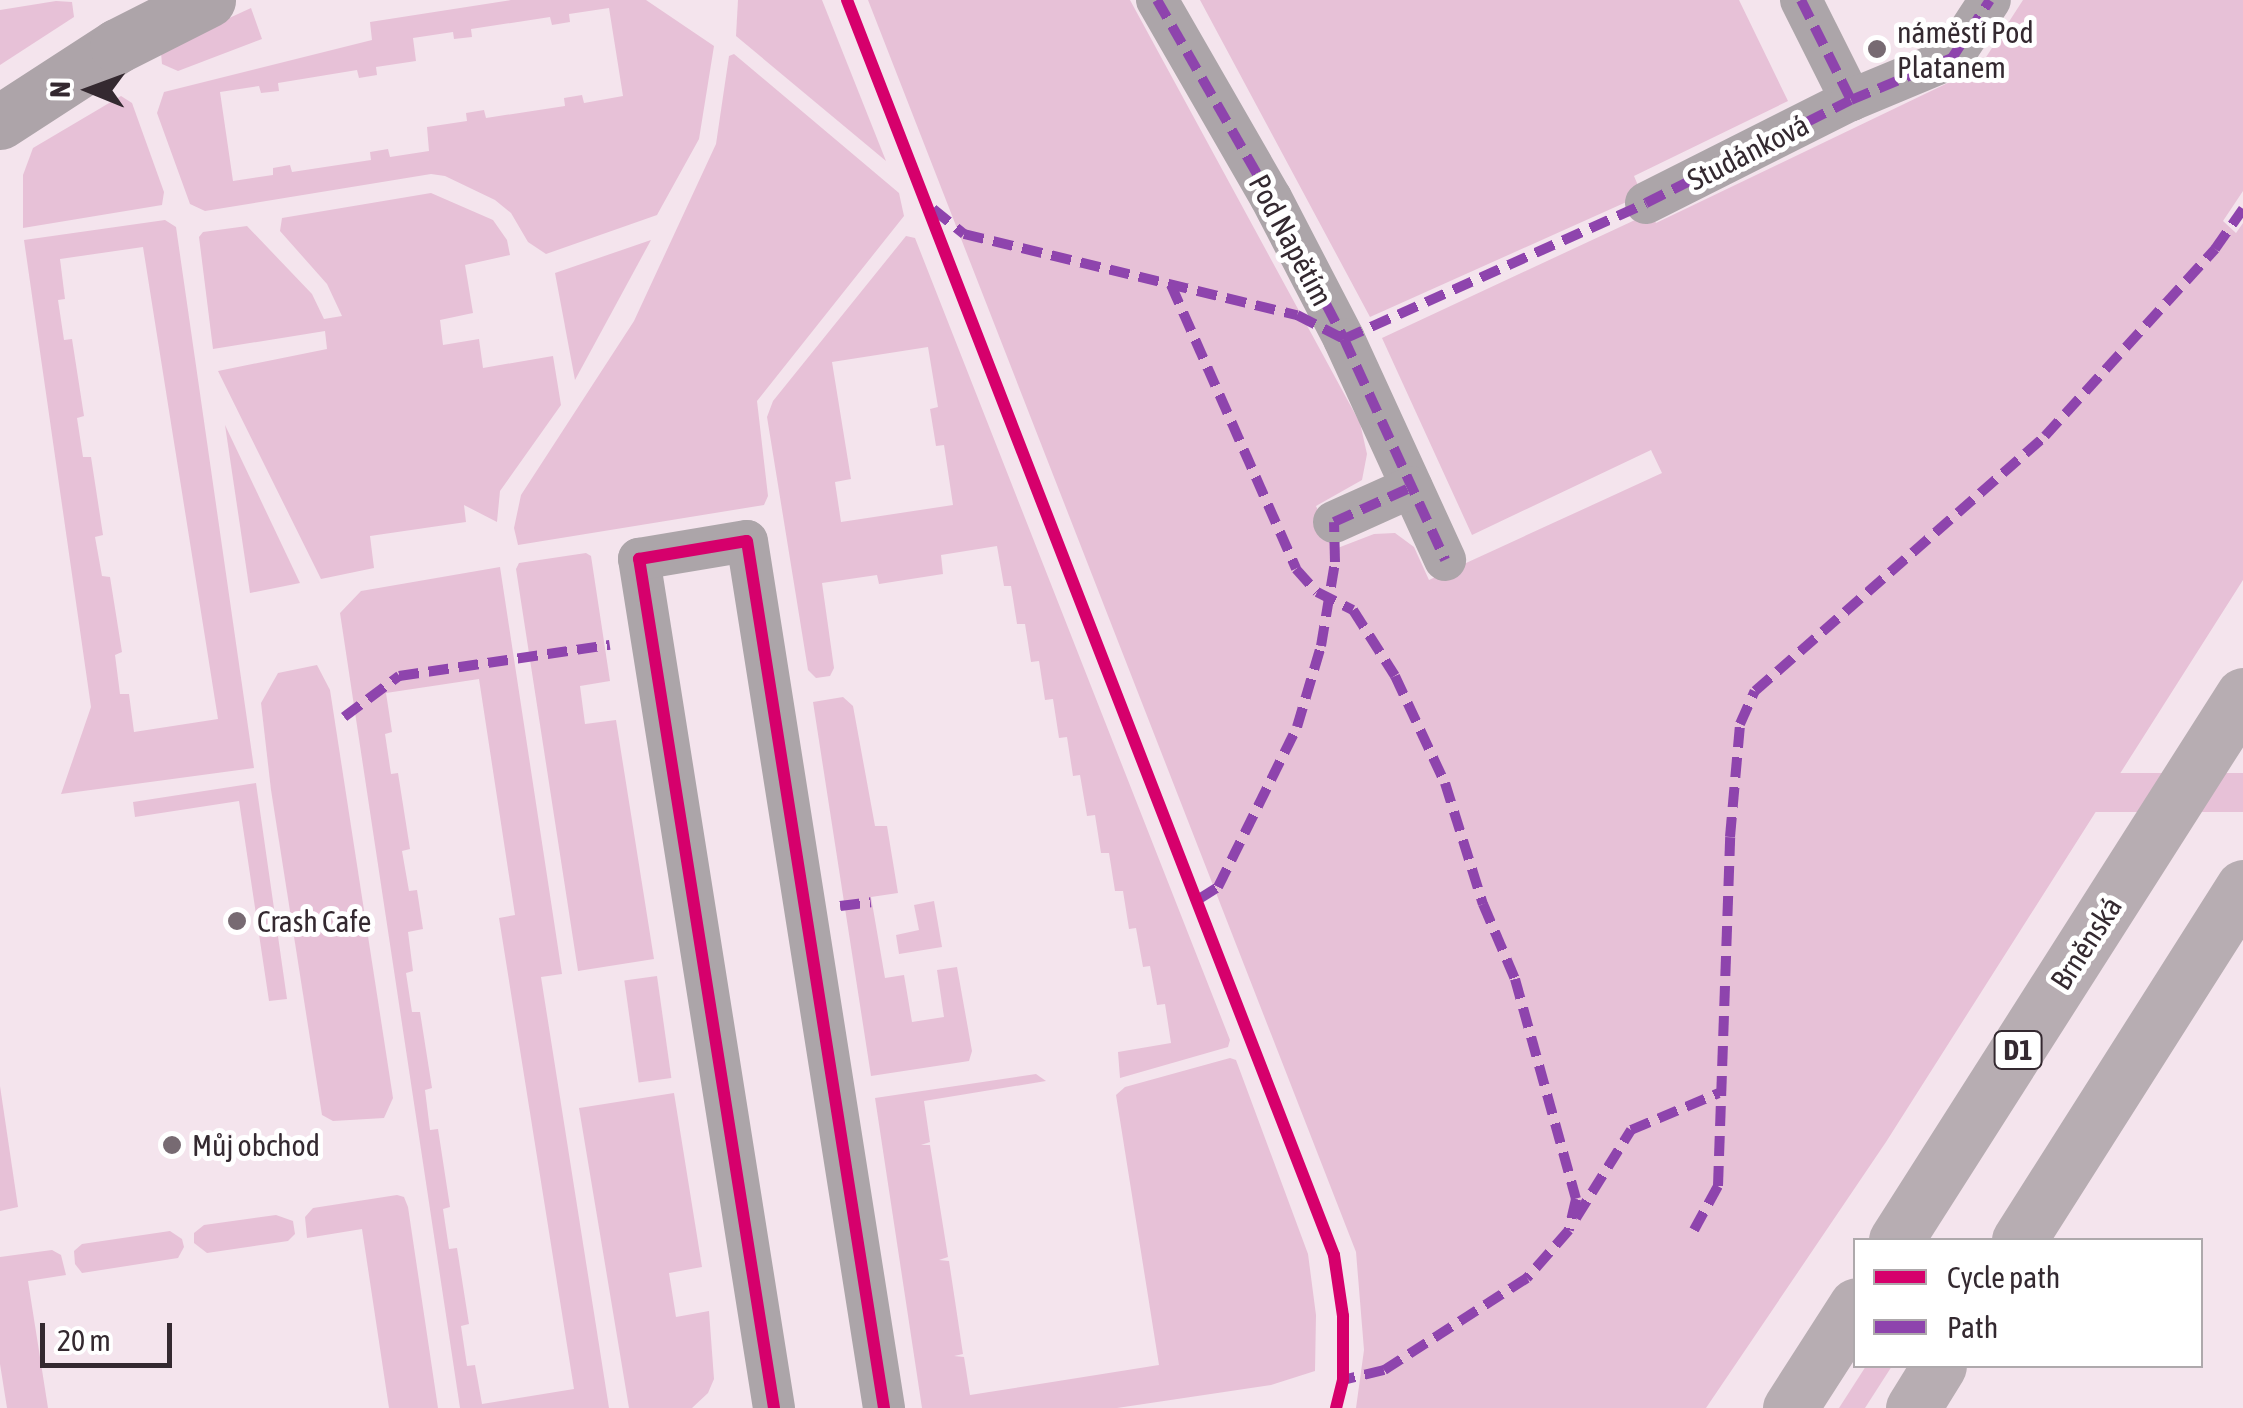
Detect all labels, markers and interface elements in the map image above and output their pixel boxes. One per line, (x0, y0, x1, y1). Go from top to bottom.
place label: náměstí Pod Platanem (1897, 14, 2034, 84)
marker: náměstí Pod Platanem (1866, 38, 1888, 60)
north arrow (40, 40, 140, 140)
text: N (44, 81, 76, 98)
street label: Studánková (1682, 106, 1814, 198)
street label: Pod Napětím (1241, 168, 1341, 312)
street label: Brněnská (2043, 890, 2129, 996)
place label: Crash Cafe (257, 903, 371, 939)
marker: Crash Cafe (226, 910, 248, 932)
road number: D1 (1993, 1027, 2043, 1073)
place label: Můj obchod (192, 1127, 320, 1163)
marker: Můj obchod (161, 1134, 183, 1156)
legend (1853, 1238, 2203, 1368)
text: Cycle path (1947, 1260, 2060, 1294)
scale bar (45, 1303, 178, 1365)
text: Path (1947, 1310, 1998, 1344)
text: 20 m (57, 1323, 111, 1357)

